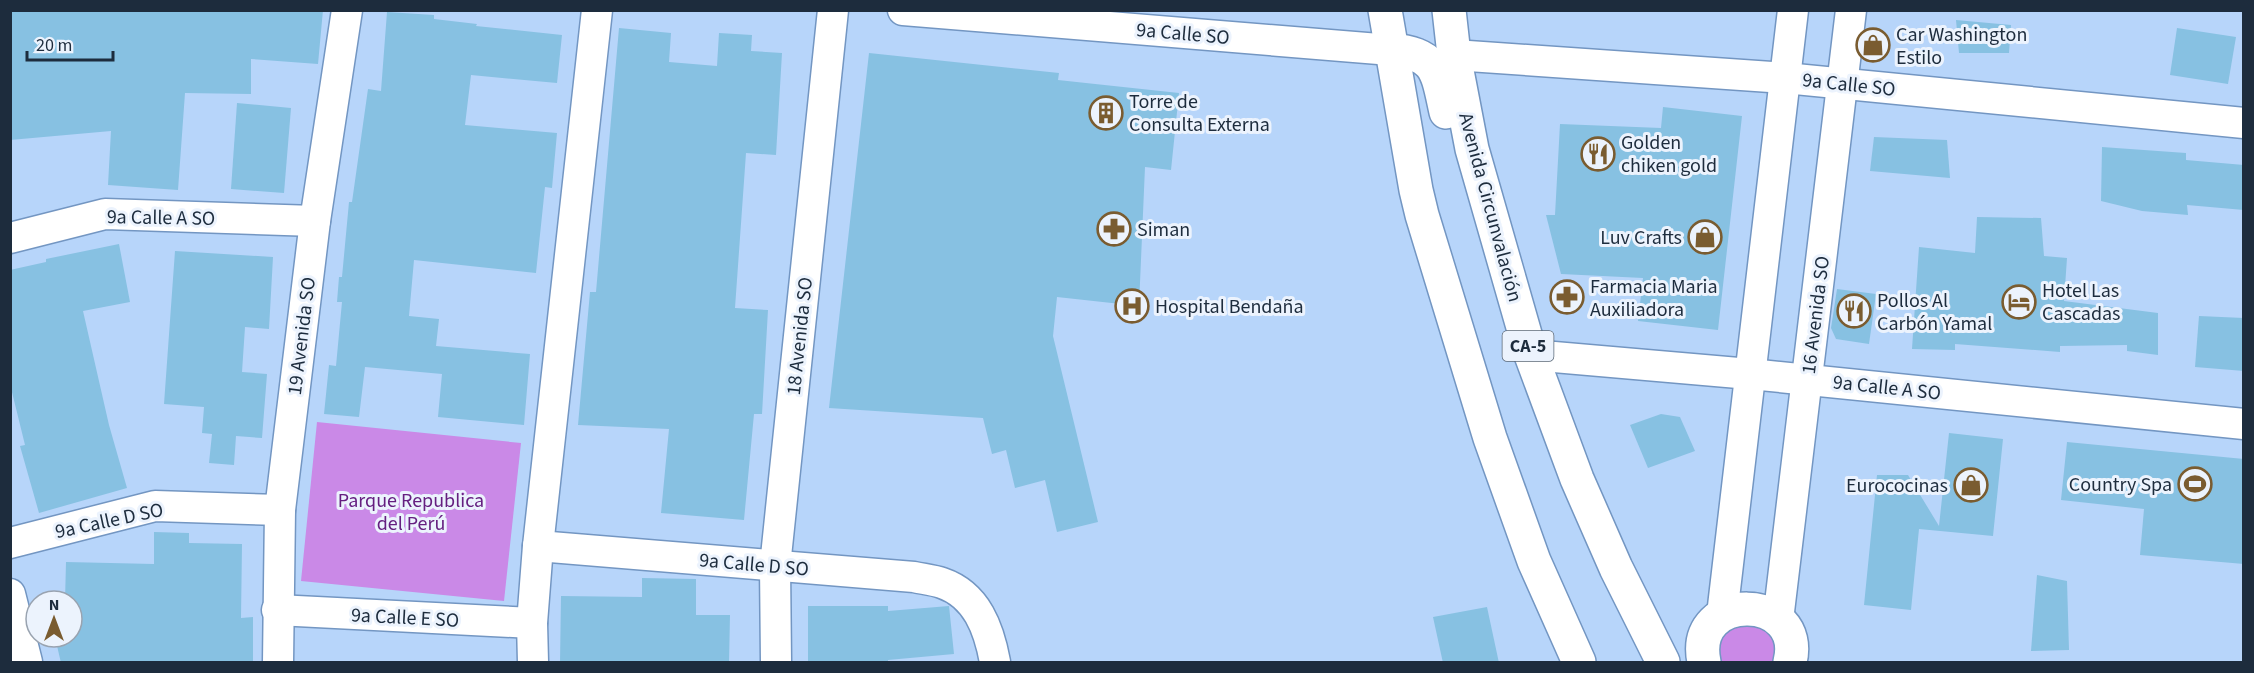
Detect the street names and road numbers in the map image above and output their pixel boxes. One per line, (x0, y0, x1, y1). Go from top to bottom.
street label: 9a Calle SO (1135, 16, 1231, 52)
street label: 9a Calle SO (1801, 66, 1897, 104)
street label: Avenida Circunvalación (1451, 109, 1529, 305)
street label: 9a Calle A SO (107, 203, 215, 233)
street label: 16 Avenida SO (1795, 254, 1837, 376)
street label: 19 Avenida SO (281, 275, 323, 397)
street label: 18 Avenida SO (780, 276, 820, 397)
road number: CA-5 (1502, 331, 1553, 361)
street label: 9a Calle A SO (1831, 368, 1942, 408)
street label: 9a Calle D SO (53, 496, 166, 546)
street label: 9a Calle D SO (698, 546, 810, 584)
street label: 9a Calle E SO (350, 601, 460, 635)

